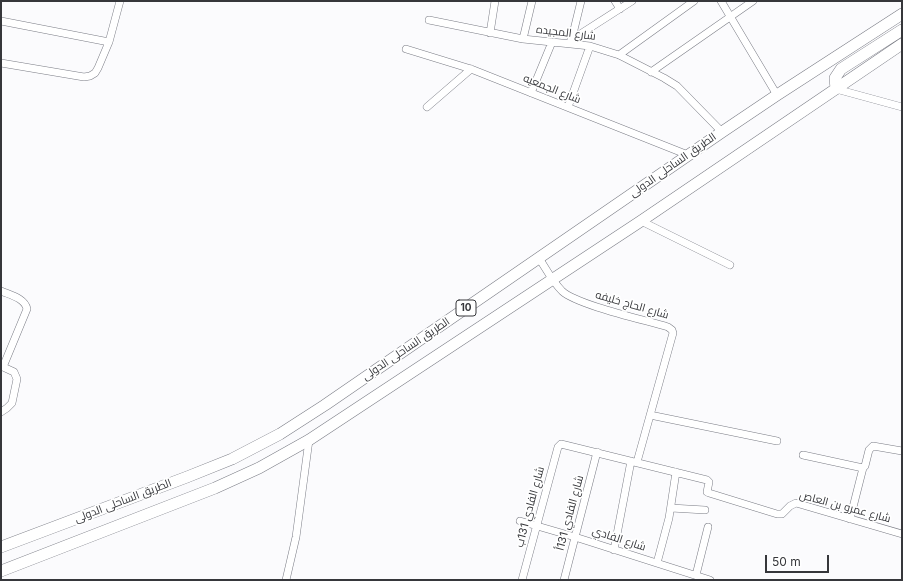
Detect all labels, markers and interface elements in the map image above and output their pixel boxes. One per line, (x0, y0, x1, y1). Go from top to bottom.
street label: شارع المجيده (535, 23, 597, 43)
street label: شارع الجمعيه (521, 71, 583, 107)
street label: الطريق الساحلى الدولى (627, 130, 719, 200)
street label: شارع الحاج خليفه (594, 288, 670, 322)
road number: 10 (456, 300, 476, 316)
street label: الطريق الساحلى الدولى (360, 315, 452, 383)
street label: شارع الفادي 131ب (513, 465, 547, 549)
street label: شارع الفادي 131أ (554, 474, 586, 552)
street label: الطريق الساحلى الدولى (73, 476, 173, 526)
street label: شارع عمرو بن العاص (798, 488, 892, 526)
street label: شارع الفادي (590, 524, 648, 554)
scale bar (767, 547, 831, 573)
text: 50 m (772, 554, 801, 569)

